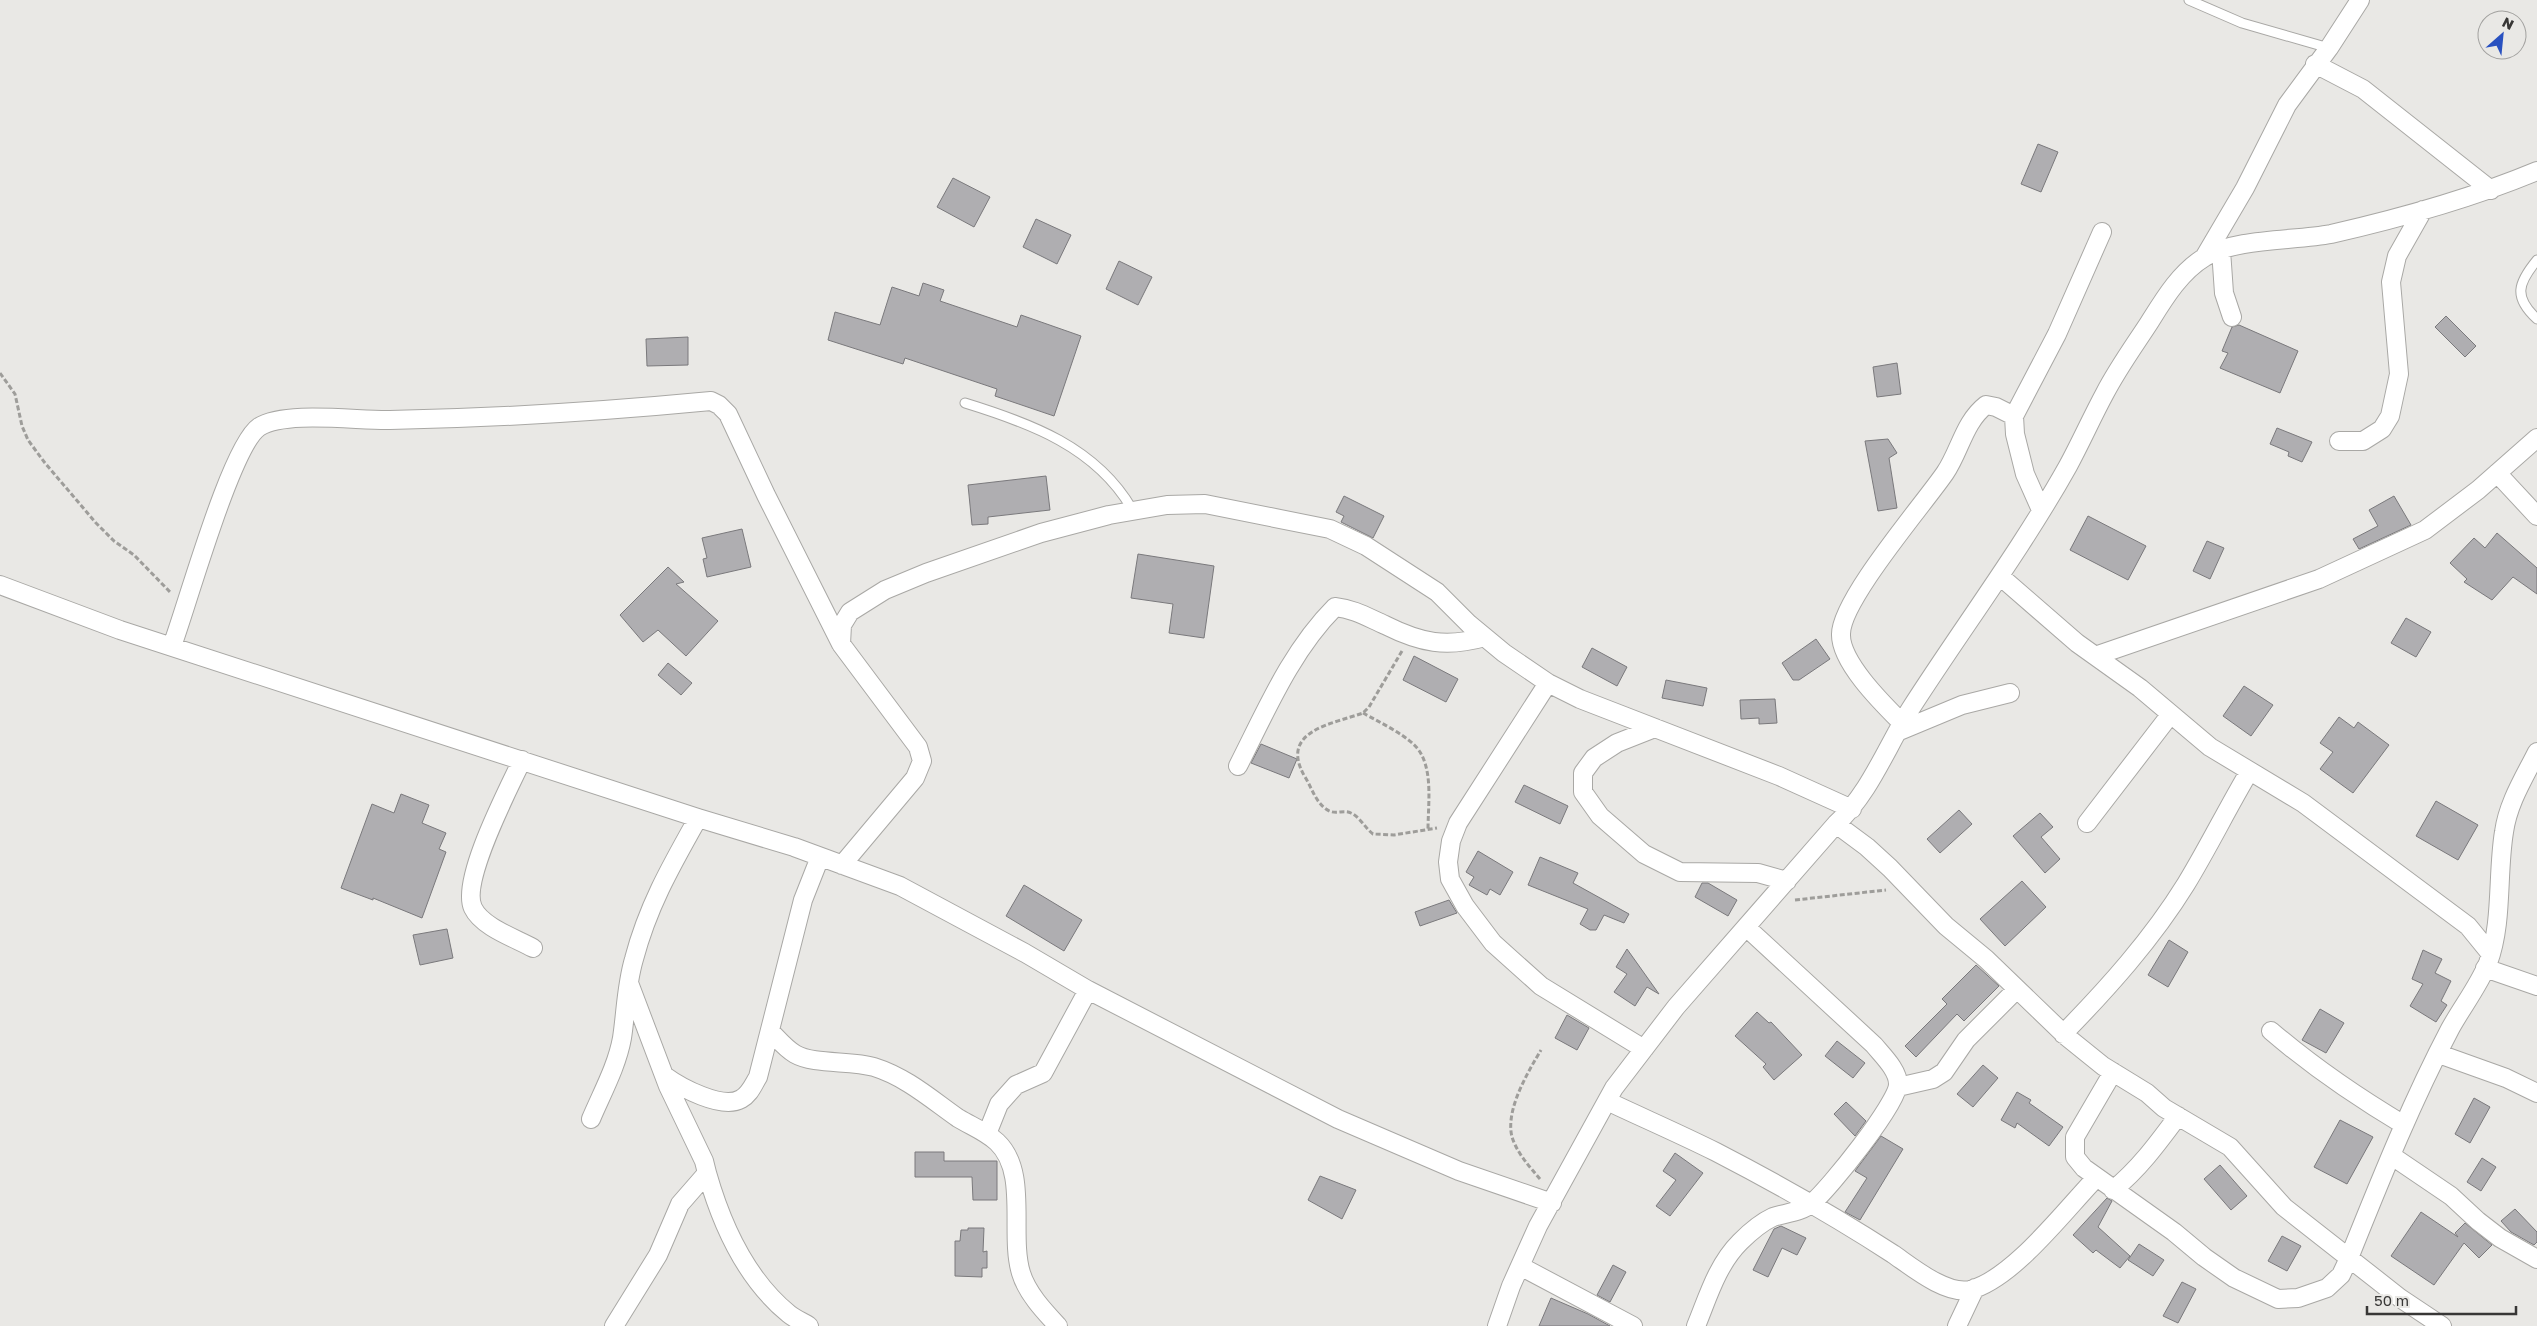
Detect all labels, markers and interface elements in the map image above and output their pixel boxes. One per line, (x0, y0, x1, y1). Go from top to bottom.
north arrow (2477, 10, 2527, 60)
text: N (2500, 13, 2517, 33)
scale bar (2367, 1284, 2516, 1316)
text: 50 m (2374, 1291, 2409, 1309)

